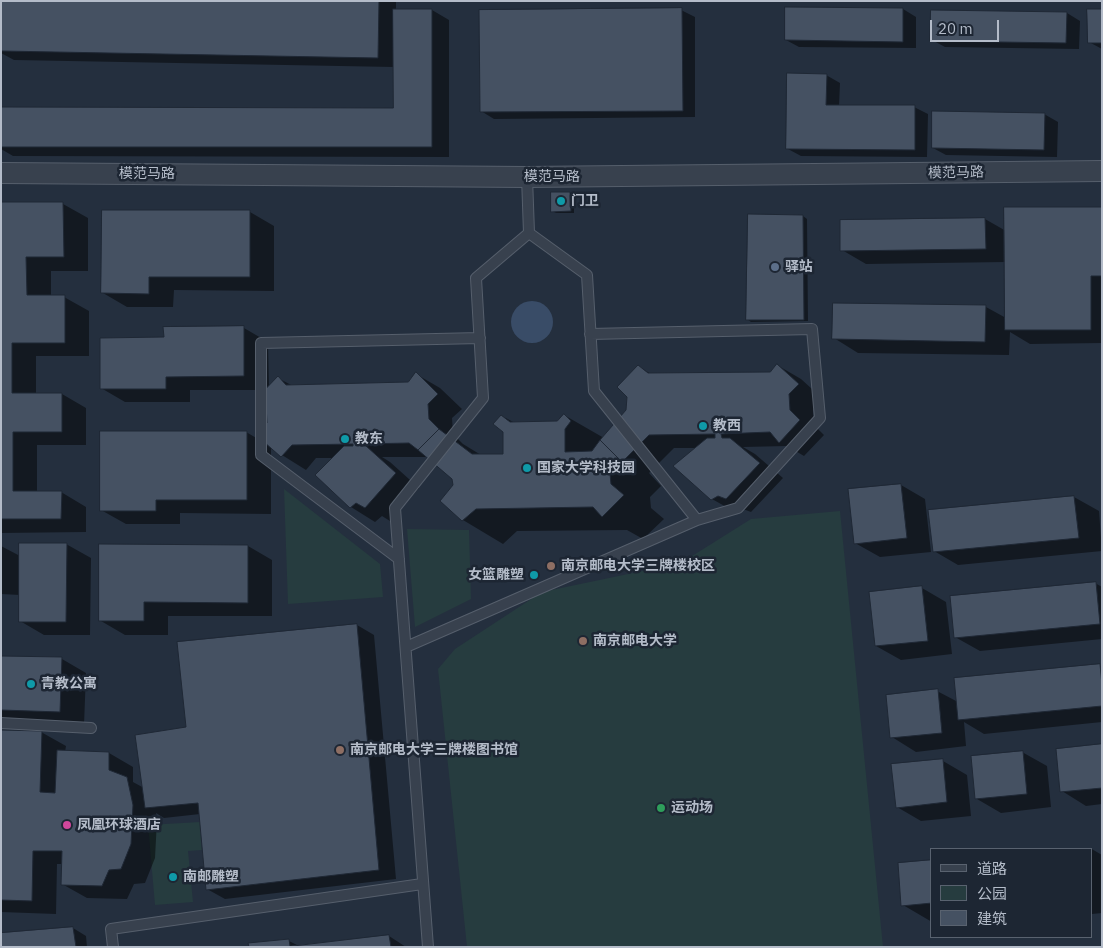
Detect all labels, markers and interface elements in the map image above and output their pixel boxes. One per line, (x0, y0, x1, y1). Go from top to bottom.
scale bar (933, 10, 1002, 42)
text: 20 m (938, 19, 973, 38)
street label: 模范马路 (928, 164, 984, 182)
street label: 模范马路 (119, 166, 175, 182)
street label: 模范马路 (524, 169, 580, 185)
place label: 门卫 (571, 193, 599, 209)
marker: 门卫 (555, 195, 567, 207)
place label: 驿站 (785, 259, 813, 275)
marker: 驿站 (769, 261, 781, 273)
place label: 教西 (713, 418, 741, 434)
marker: 教西 (697, 420, 709, 432)
place label: 教东 (355, 431, 383, 447)
marker: 教东 (339, 433, 351, 445)
place label: 国家大学科技园 (537, 460, 635, 476)
marker: 国家大学科技园 (521, 462, 533, 474)
place label: 南京邮电大学三牌楼校区 (561, 558, 715, 574)
marker: 南京邮电大学三牌楼校区 (545, 560, 557, 572)
place label: 女篮雕塑 (468, 567, 524, 583)
marker: 女篮雕塑 (528, 569, 540, 581)
place label: 南京邮电大学 (593, 633, 677, 649)
marker: 南京邮电大学 (577, 635, 589, 647)
place label: 青教公寓 (41, 676, 97, 692)
marker: 青教公寓 (25, 678, 37, 690)
place label: 南京邮电大学三牌楼图书馆 (350, 742, 518, 758)
marker: 南京邮电大学三牌楼图书馆 (334, 744, 346, 756)
place label: 运动场 (671, 800, 713, 816)
marker: 运动场 (655, 802, 667, 814)
place label: 凤凰环球酒店 (77, 817, 161, 833)
marker: 凤凰环球酒店 (61, 819, 73, 831)
legend (930, 848, 1093, 938)
text: 道路 (977, 859, 1007, 878)
place label: 南邮雕塑 (183, 869, 239, 885)
marker: 南邮雕塑 (167, 871, 179, 883)
text: 公园 (977, 884, 1007, 903)
text: 建筑 (977, 909, 1007, 928)

